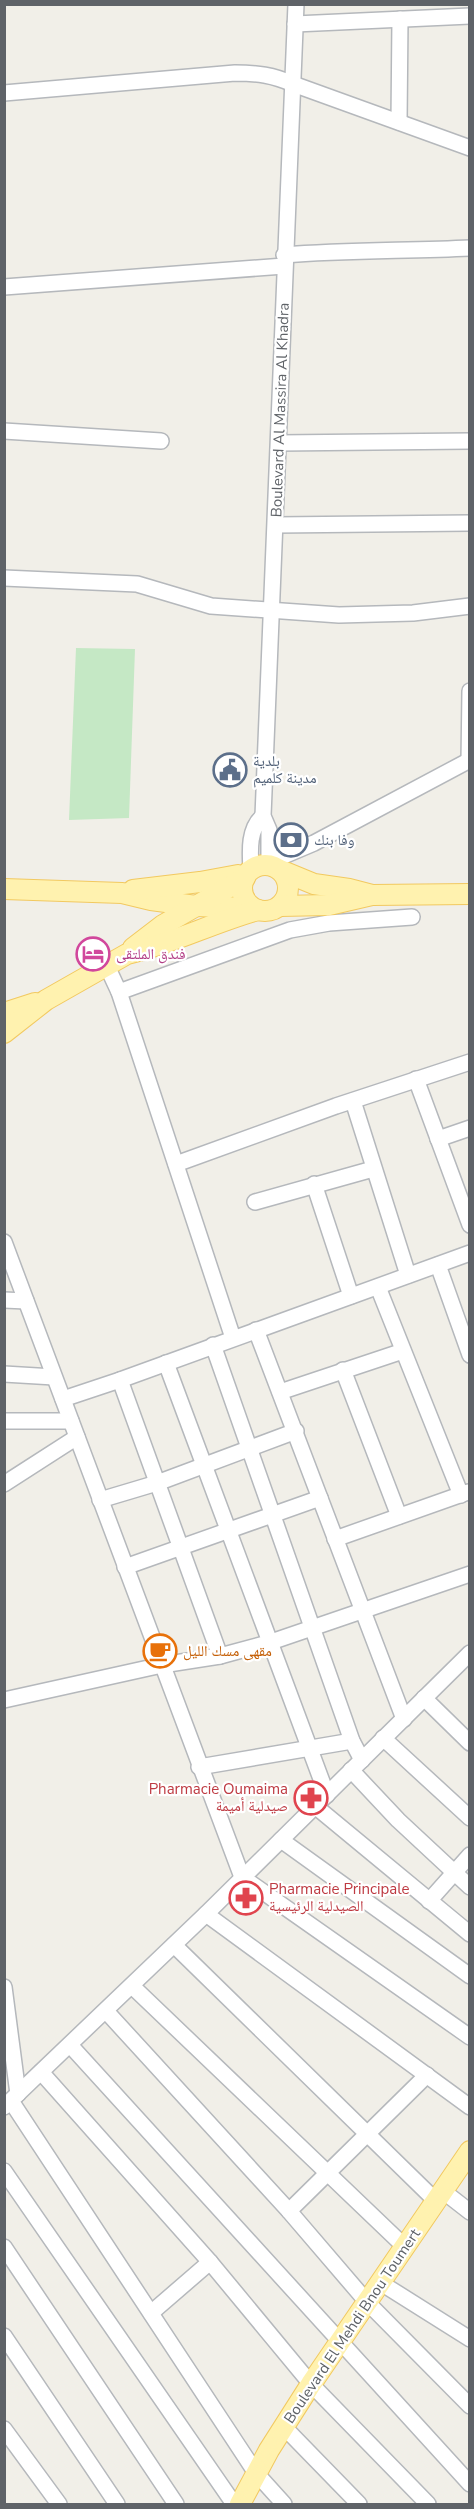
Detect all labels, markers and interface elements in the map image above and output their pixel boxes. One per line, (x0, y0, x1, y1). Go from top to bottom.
street label: Boulevard Al Massira Al Khadra (266, 302, 294, 518)
place label: بلدية مدينة كلميم (253, 751, 317, 788)
public building icon: بلدية مدينة كلميم (212, 752, 248, 788)
bank icon: وفا بنك (273, 822, 309, 858)
place label: وفا بنك (314, 830, 355, 850)
hotel icon: فندق الملتقى (75, 936, 111, 972)
place label: فندق الملتقى (116, 944, 185, 964)
cafe icon: مقهى مسك الليل (142, 1633, 178, 1669)
place label: مقهى مسك الليل (183, 1641, 272, 1661)
place label: Pharmacie Oumaima صيدلية أميمة (149, 1779, 288, 1816)
pharmacy icon: Pharmacie Oumaima صيدلية أميمة (293, 1780, 329, 1816)
place label: Pharmacie Principale الصيدلية الرئيسية (269, 1879, 410, 1916)
pharmacy icon: Pharmacie Principale الصيدلية الرئيسية (228, 1880, 264, 1916)
street label: Boulevard El Mehdi Bnou Toumert (279, 2224, 425, 2427)

